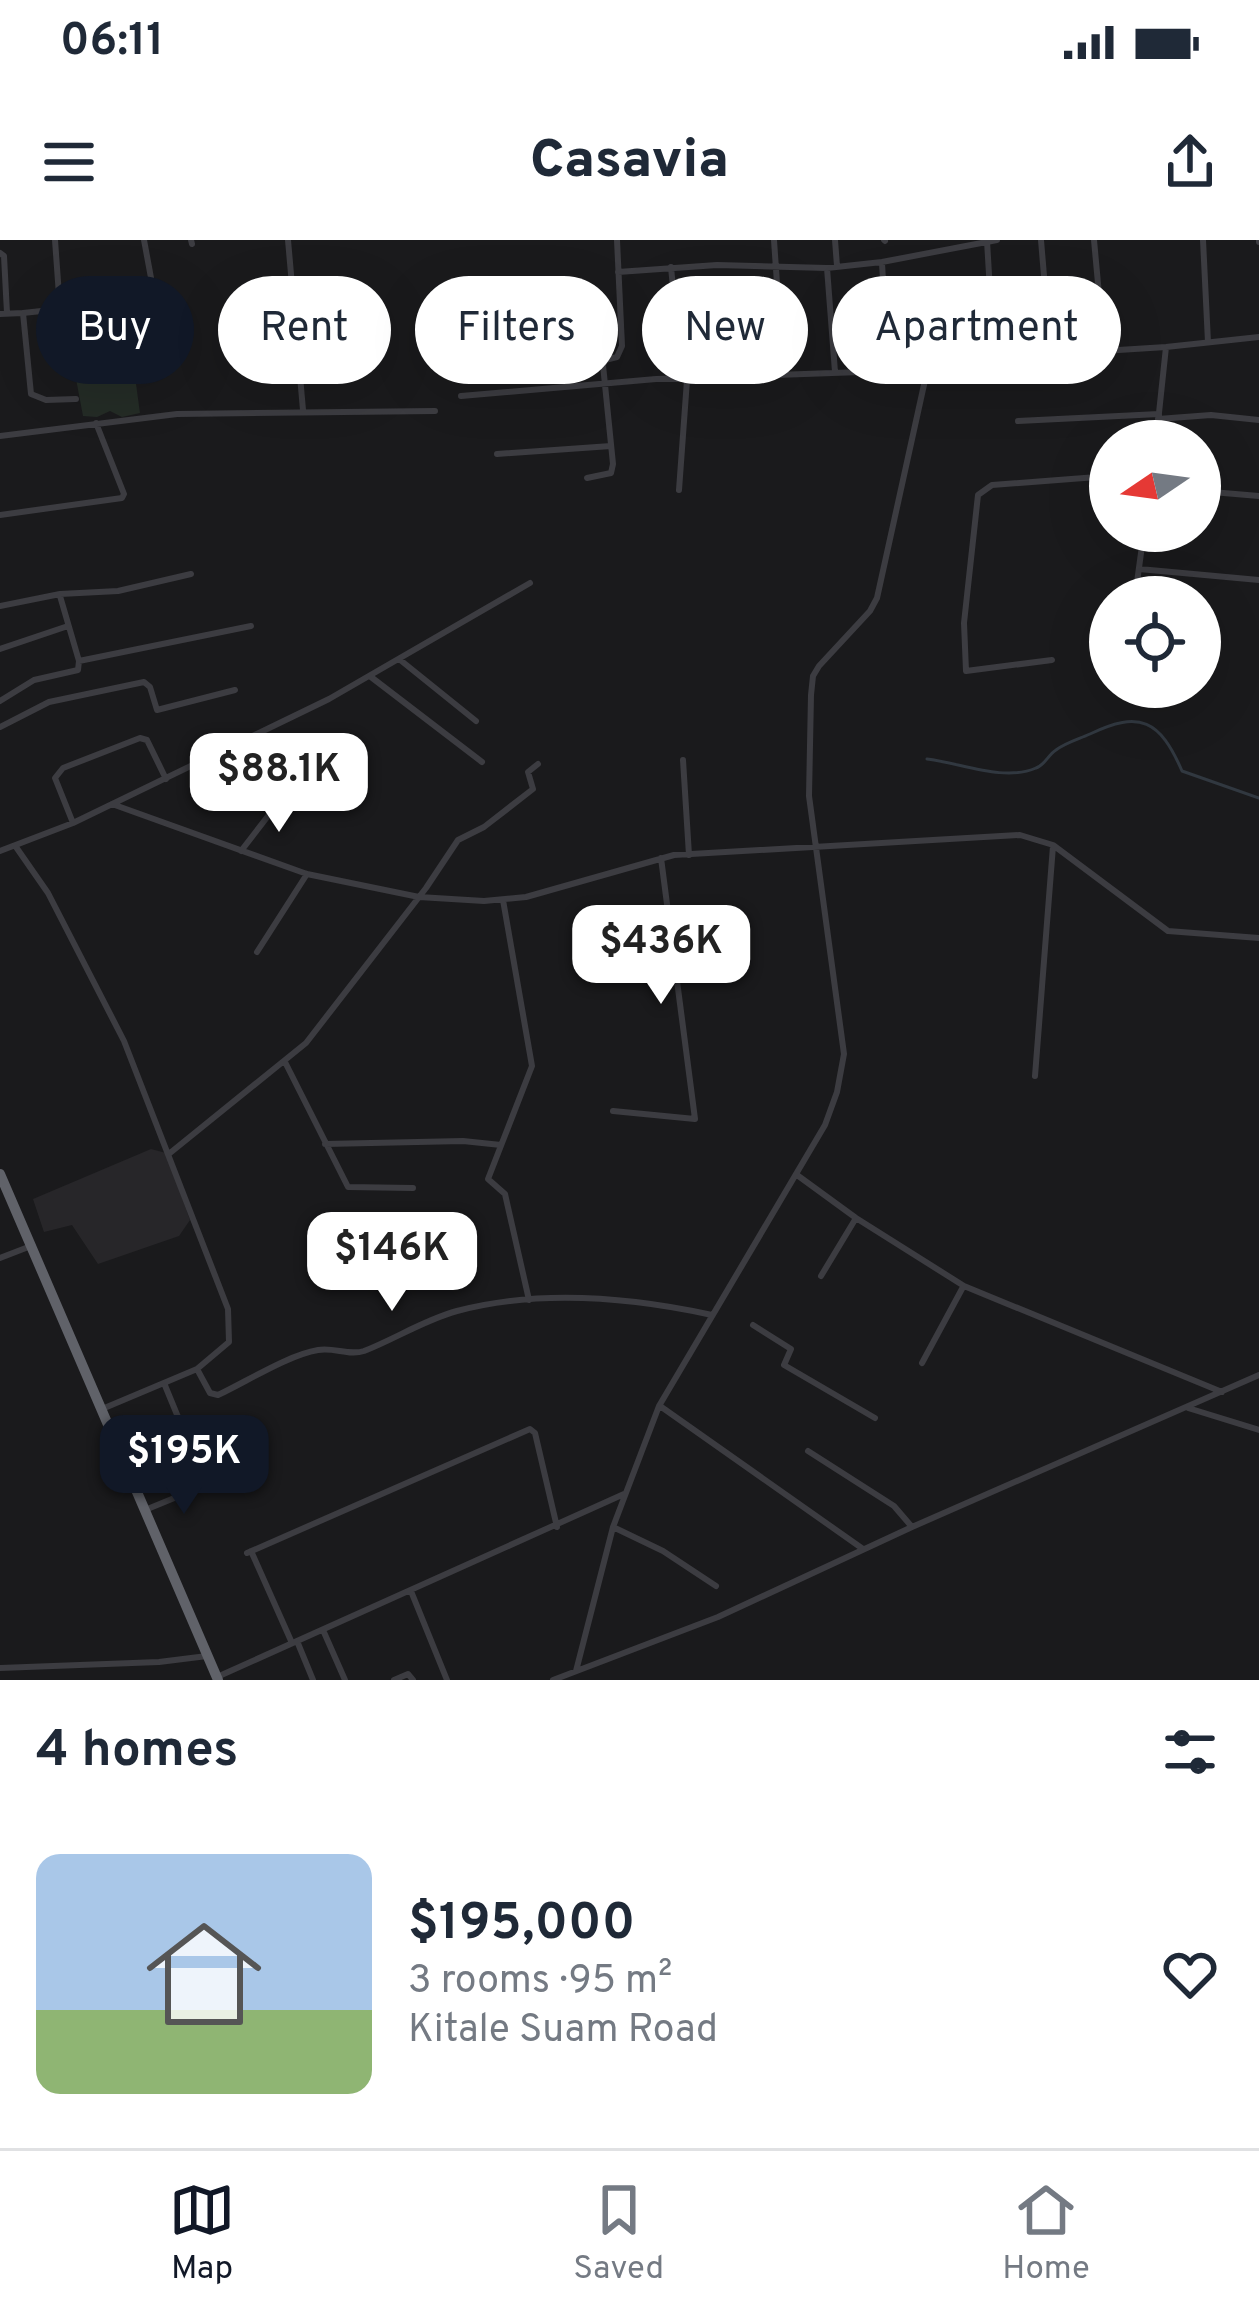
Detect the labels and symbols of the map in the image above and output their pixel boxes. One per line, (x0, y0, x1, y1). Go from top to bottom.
north arrow (1089, 420, 1221, 552)
pin: $88.1K (181, 733, 377, 835)
pin: $436K (577, 905, 745, 1007)
pin: $146K (308, 1212, 476, 1314)
pin: $195K (100, 1415, 268, 1517)

